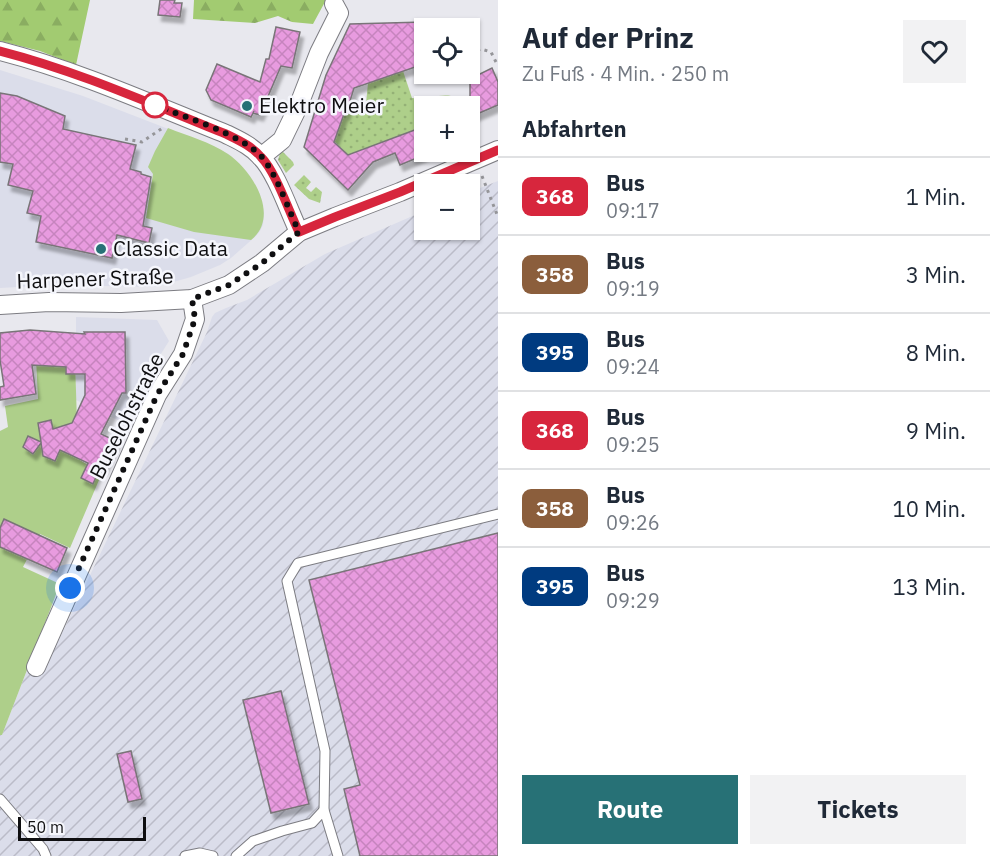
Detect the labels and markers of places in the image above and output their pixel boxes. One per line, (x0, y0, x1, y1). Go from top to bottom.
place label: Elektro Meier (259, 91, 384, 119)
unlabelled marker (142, 92, 168, 118)
marker: Elektro Meier (240, 99, 254, 113)
place label: Classic Data (113, 234, 228, 262)
marker: Classic Data (94, 242, 108, 256)

